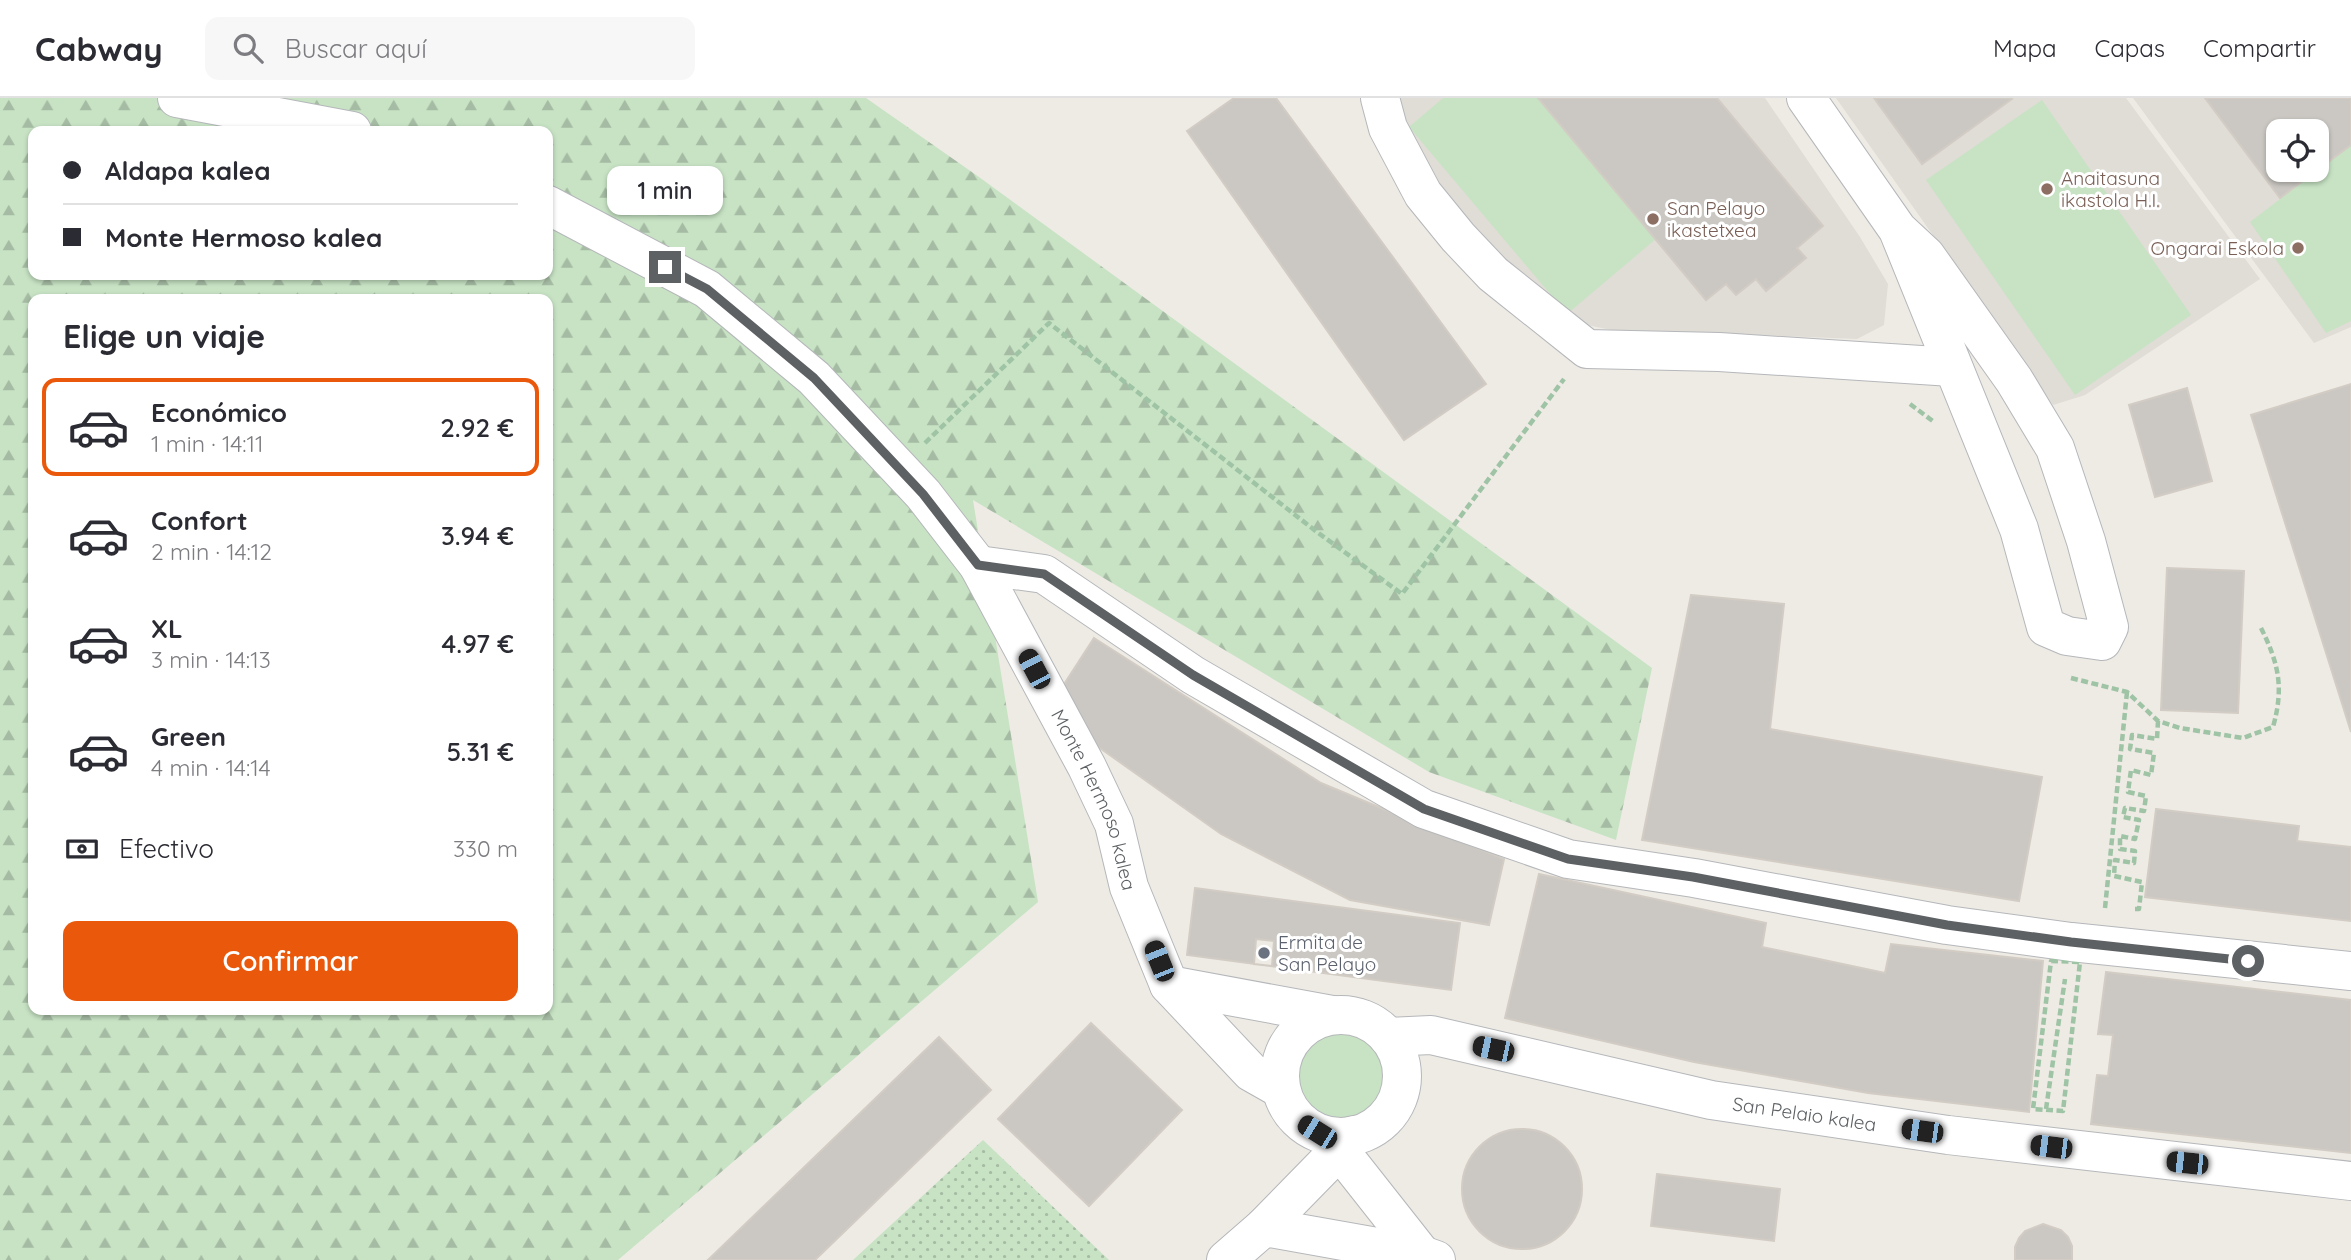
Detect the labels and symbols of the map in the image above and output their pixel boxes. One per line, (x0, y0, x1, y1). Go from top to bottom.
callout: 1 min (607, 166, 723, 214)
place label: Anaitasuna ikastola H.I. (2061, 166, 2160, 212)
marker: Anaitasuna ikastola H.I. (2039, 181, 2055, 197)
place label: San Pelayo ikastetxea (1667, 196, 1765, 242)
marker: San Pelayo ikastetxea (1645, 211, 1661, 227)
place label: Ongarai Eskola (2151, 236, 2284, 260)
marker: Ongarai Eskola (2290, 240, 2306, 256)
route end (649, 251, 681, 283)
car (1015, 646, 1054, 692)
street label: Monte Hermoso kalea (1046, 705, 1141, 893)
place label: Ermita de San Pelayo (1278, 930, 1376, 976)
car (1142, 938, 1177, 984)
marker: Ermita de San Pelayo (1256, 945, 1272, 961)
route start (2232, 945, 2264, 977)
car (1471, 1034, 1516, 1064)
street label: San Pelaio kalea (1731, 1091, 1878, 1136)
car (1294, 1112, 1341, 1152)
car (1900, 1118, 1945, 1144)
car (2029, 1134, 2074, 1160)
car (2166, 1150, 2209, 1176)

